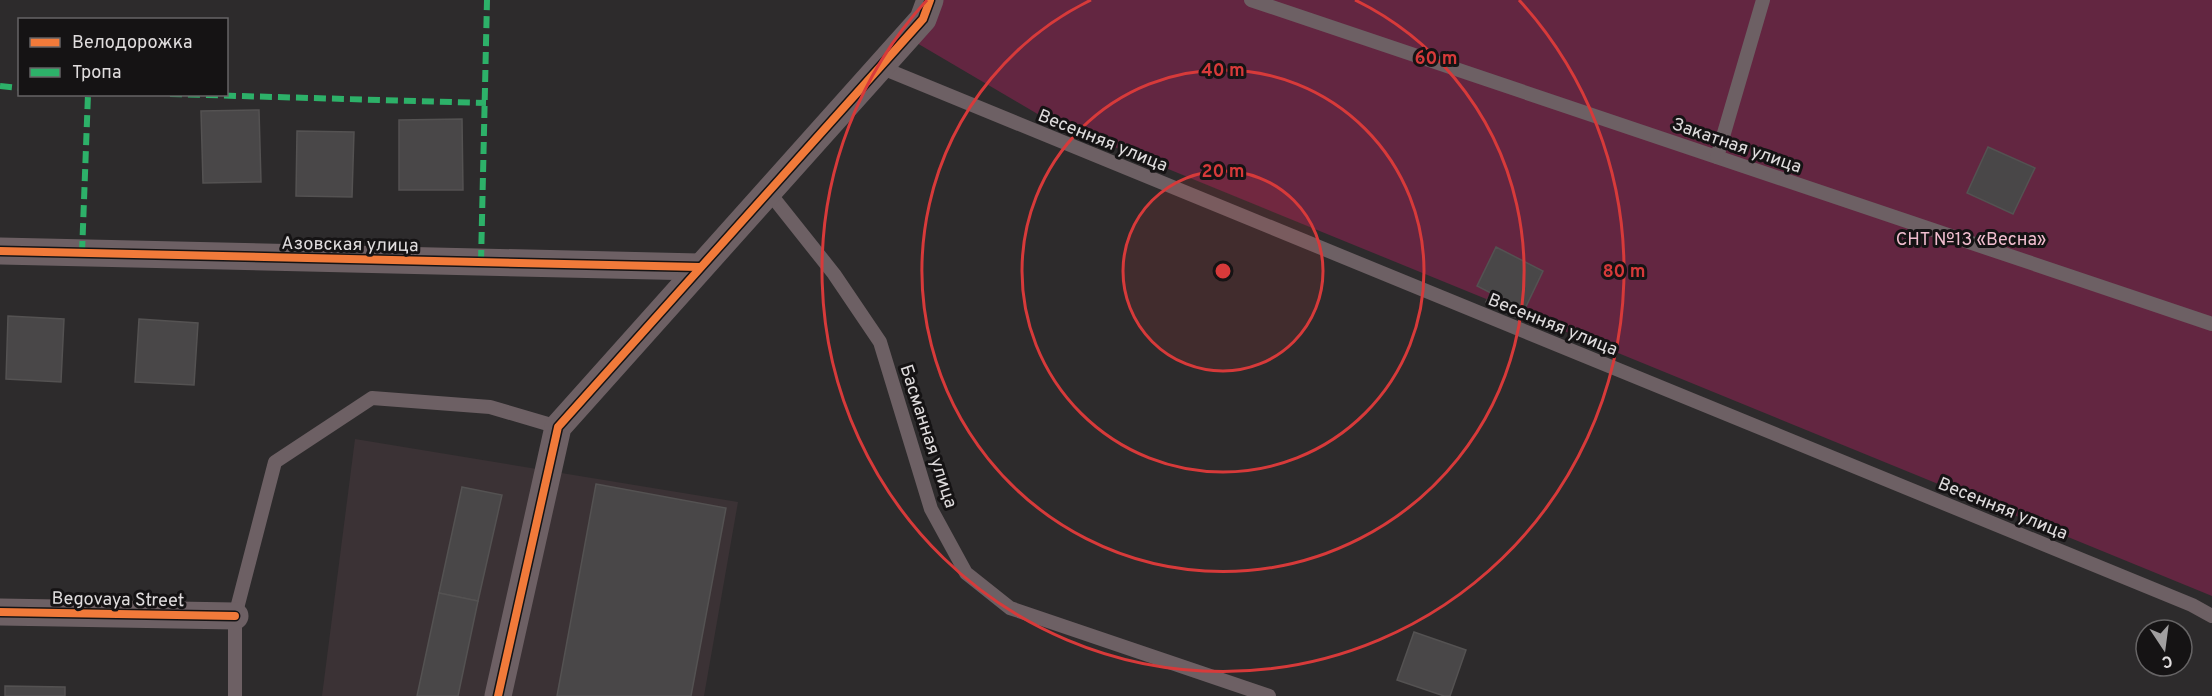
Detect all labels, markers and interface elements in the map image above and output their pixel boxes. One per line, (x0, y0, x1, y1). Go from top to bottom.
legend (18, 18, 228, 96)
text: Велодорожка (72, 32, 192, 55)
text: 60 m (1414, 48, 1458, 71)
text: 40 m (1201, 60, 1245, 83)
text: Тропа (72, 62, 121, 85)
street label: Весенняя улица (1034, 105, 1171, 178)
street label: Закатная улица (1669, 113, 1804, 179)
text: 20 m (1201, 161, 1245, 184)
park label: СНТ №13 «Весна» (1896, 229, 2046, 252)
street label: Азовская улица (281, 233, 419, 258)
centre of rings (1213, 261, 1233, 281)
text: 80 m (1602, 261, 1646, 284)
street label: Весенняя улица (1484, 289, 1621, 362)
street label: Басманная улица (894, 362, 962, 511)
street label: Весенняя улица (1934, 473, 2071, 546)
street label: Begovaya Street (51, 588, 185, 613)
north arrow (2134, 618, 2194, 678)
text: С (2160, 650, 2174, 672)

